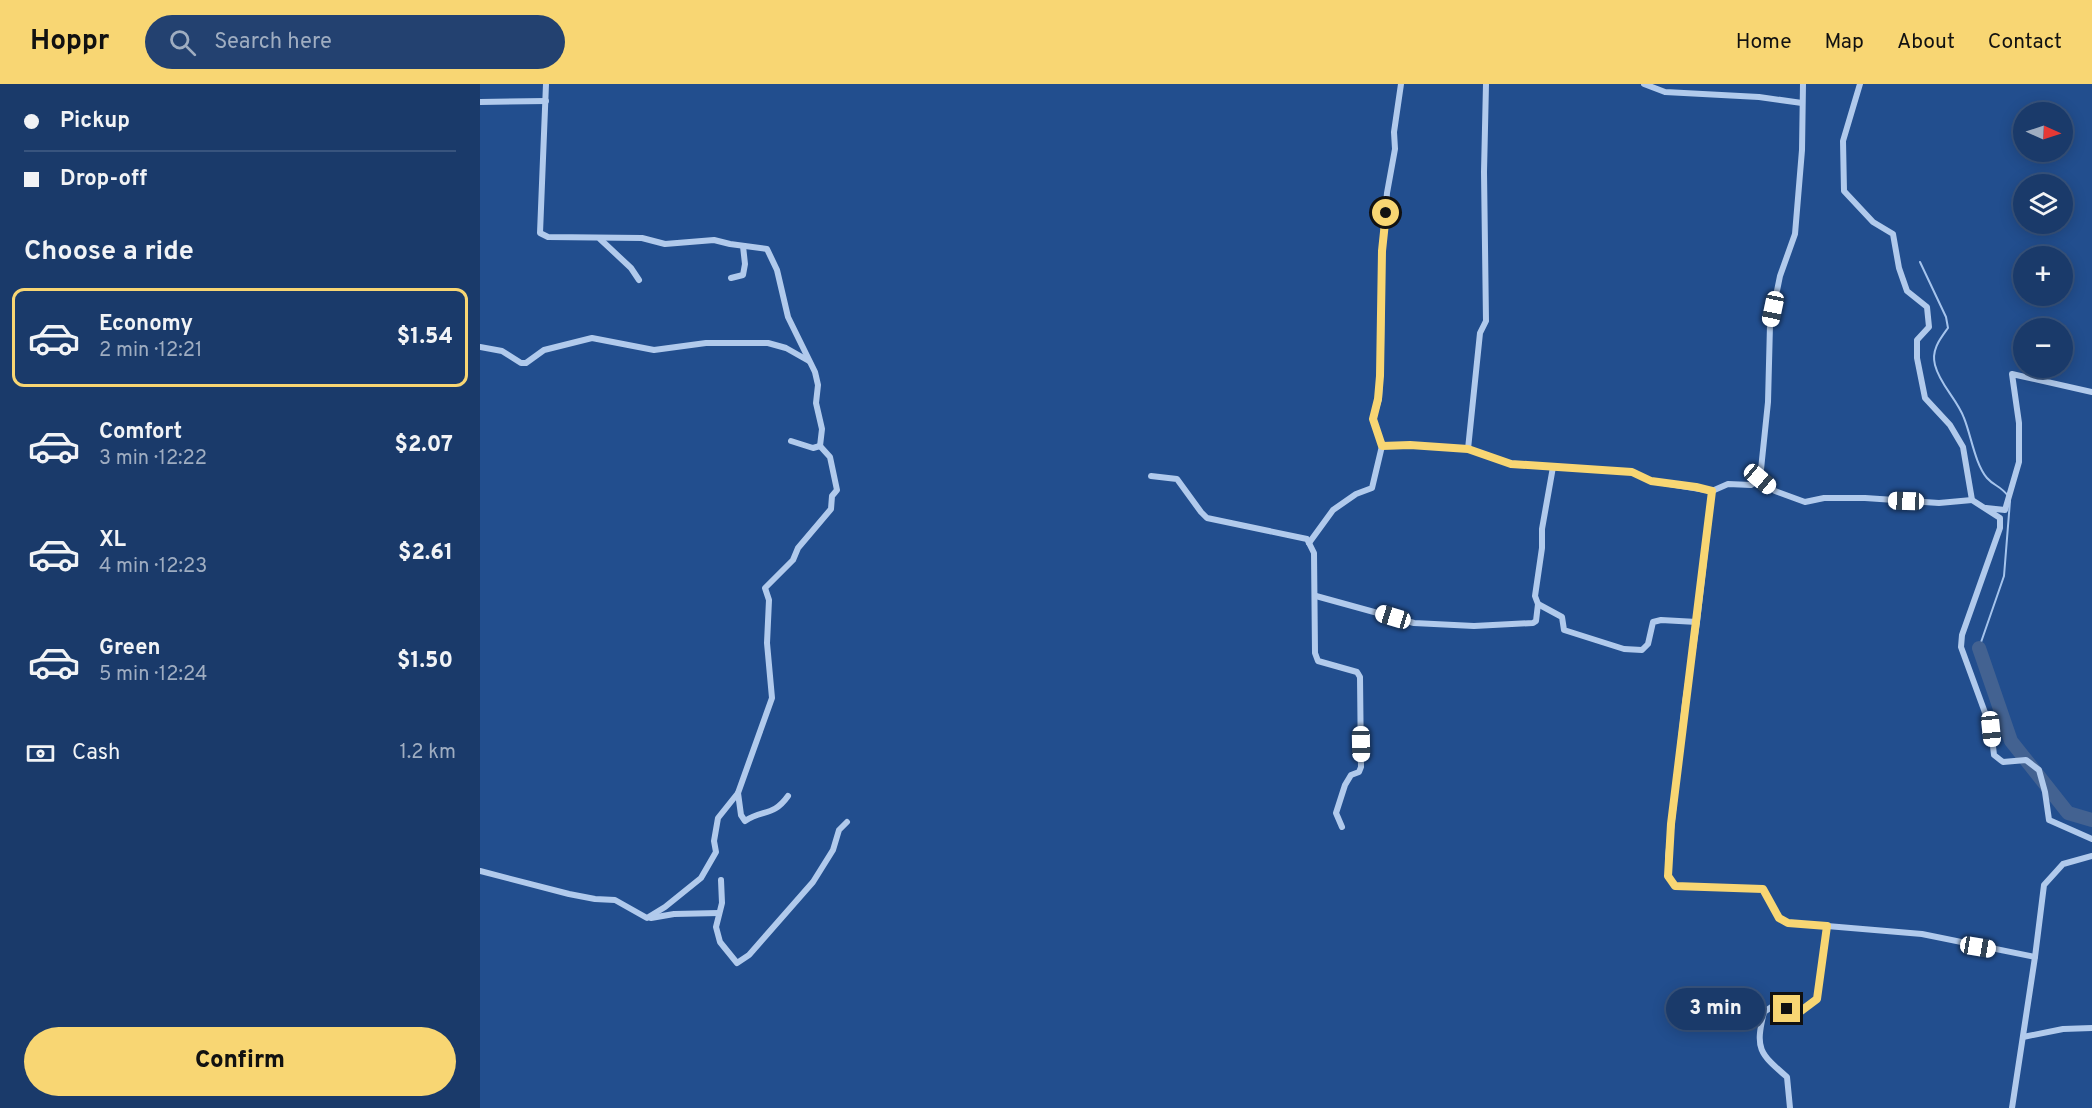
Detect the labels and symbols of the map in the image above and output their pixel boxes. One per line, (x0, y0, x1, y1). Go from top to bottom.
north arrow (2013, 102, 2073, 162)
route start (1372, 199, 1399, 226)
car (1760, 290, 1786, 328)
car (1740, 461, 1780, 497)
car (1888, 491, 1924, 511)
car (1373, 603, 1413, 631)
car (1980, 710, 2002, 748)
car (1352, 726, 1370, 762)
car (1959, 935, 1997, 959)
callout: 3 min (1667, 988, 1766, 1030)
route end (1773, 995, 1800, 1022)

